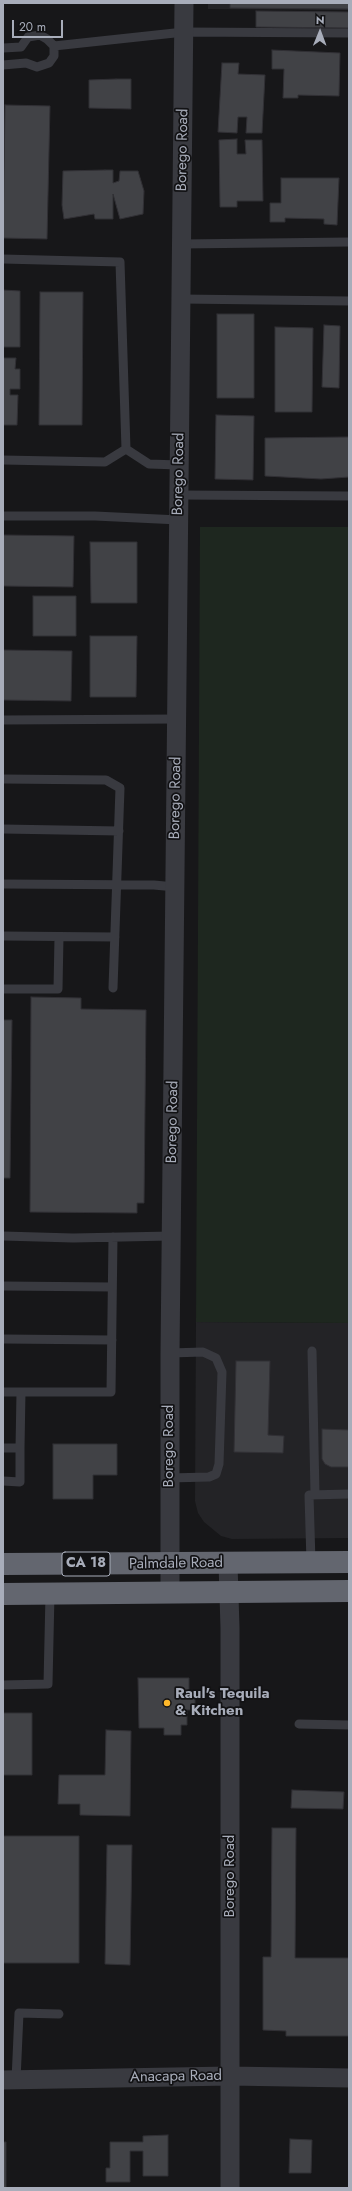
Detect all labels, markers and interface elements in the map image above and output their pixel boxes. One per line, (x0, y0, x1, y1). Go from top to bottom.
scale bar (14, 12, 65, 38)
north arrow (300, 12, 340, 52)
text: N (316, 12, 325, 28)
text: 20 m (19, 18, 46, 36)
street label: Borego Road (173, 108, 193, 192)
street label: Borego Road (169, 432, 189, 516)
street label: Borego Road (166, 756, 186, 840)
street label: Borego Road (163, 1080, 183, 1164)
street label: Borego Road (160, 1405, 178, 1487)
road number: CA 18 (62, 1552, 110, 1576)
street label: Palmdale Road (129, 1554, 223, 1574)
place label: Raul's Tequila & Kitchen (175, 1685, 270, 1720)
marker: Raul's Tequila & Kitchen (162, 1698, 172, 1708)
street label: Borego Road (221, 1835, 239, 1917)
street label: Anacapa Road (130, 2067, 222, 2087)

